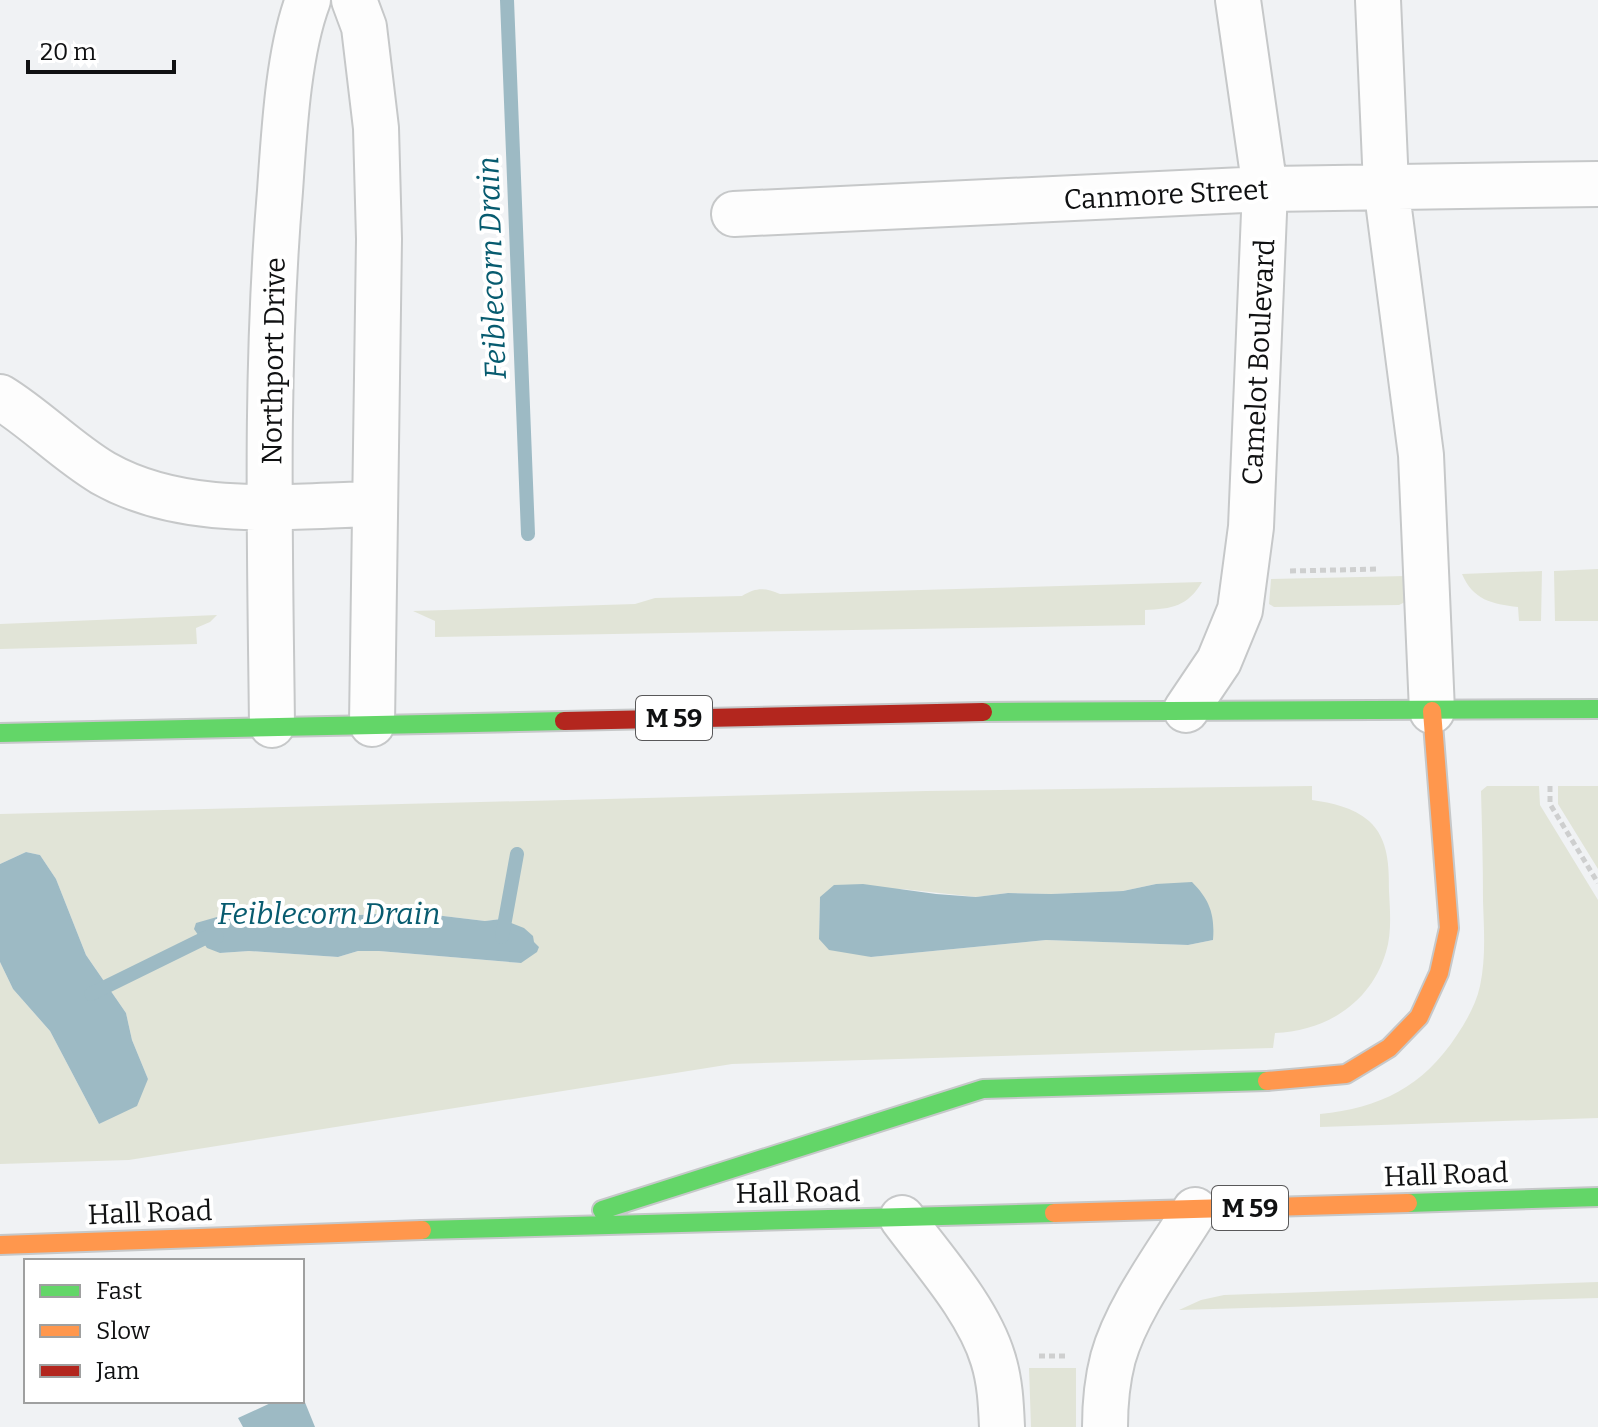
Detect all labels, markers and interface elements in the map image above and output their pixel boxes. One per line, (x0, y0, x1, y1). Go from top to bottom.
scale bar (28, 24, 174, 74)
text: 20 m (40, 38, 96, 66)
water label: Feiblecorn Drain (470, 156, 514, 380)
street label: Canmore Street (1063, 173, 1269, 216)
street label: Camelot Boulevard (1236, 238, 1281, 486)
street label: Northport Drive (255, 257, 292, 465)
road number: M 59 (636, 696, 712, 740)
water label: Feiblecorn Drain (217, 896, 441, 932)
street label: Hall Road (1383, 1156, 1509, 1193)
street label: Hall Road (735, 1175, 861, 1210)
road number: M 59 (1212, 1186, 1288, 1230)
street label: Hall Road (87, 1194, 213, 1231)
legend (24, 1259, 304, 1403)
text: Fast (96, 1277, 142, 1305)
text: Slow (96, 1317, 151, 1345)
text: Jam (95, 1357, 140, 1385)

